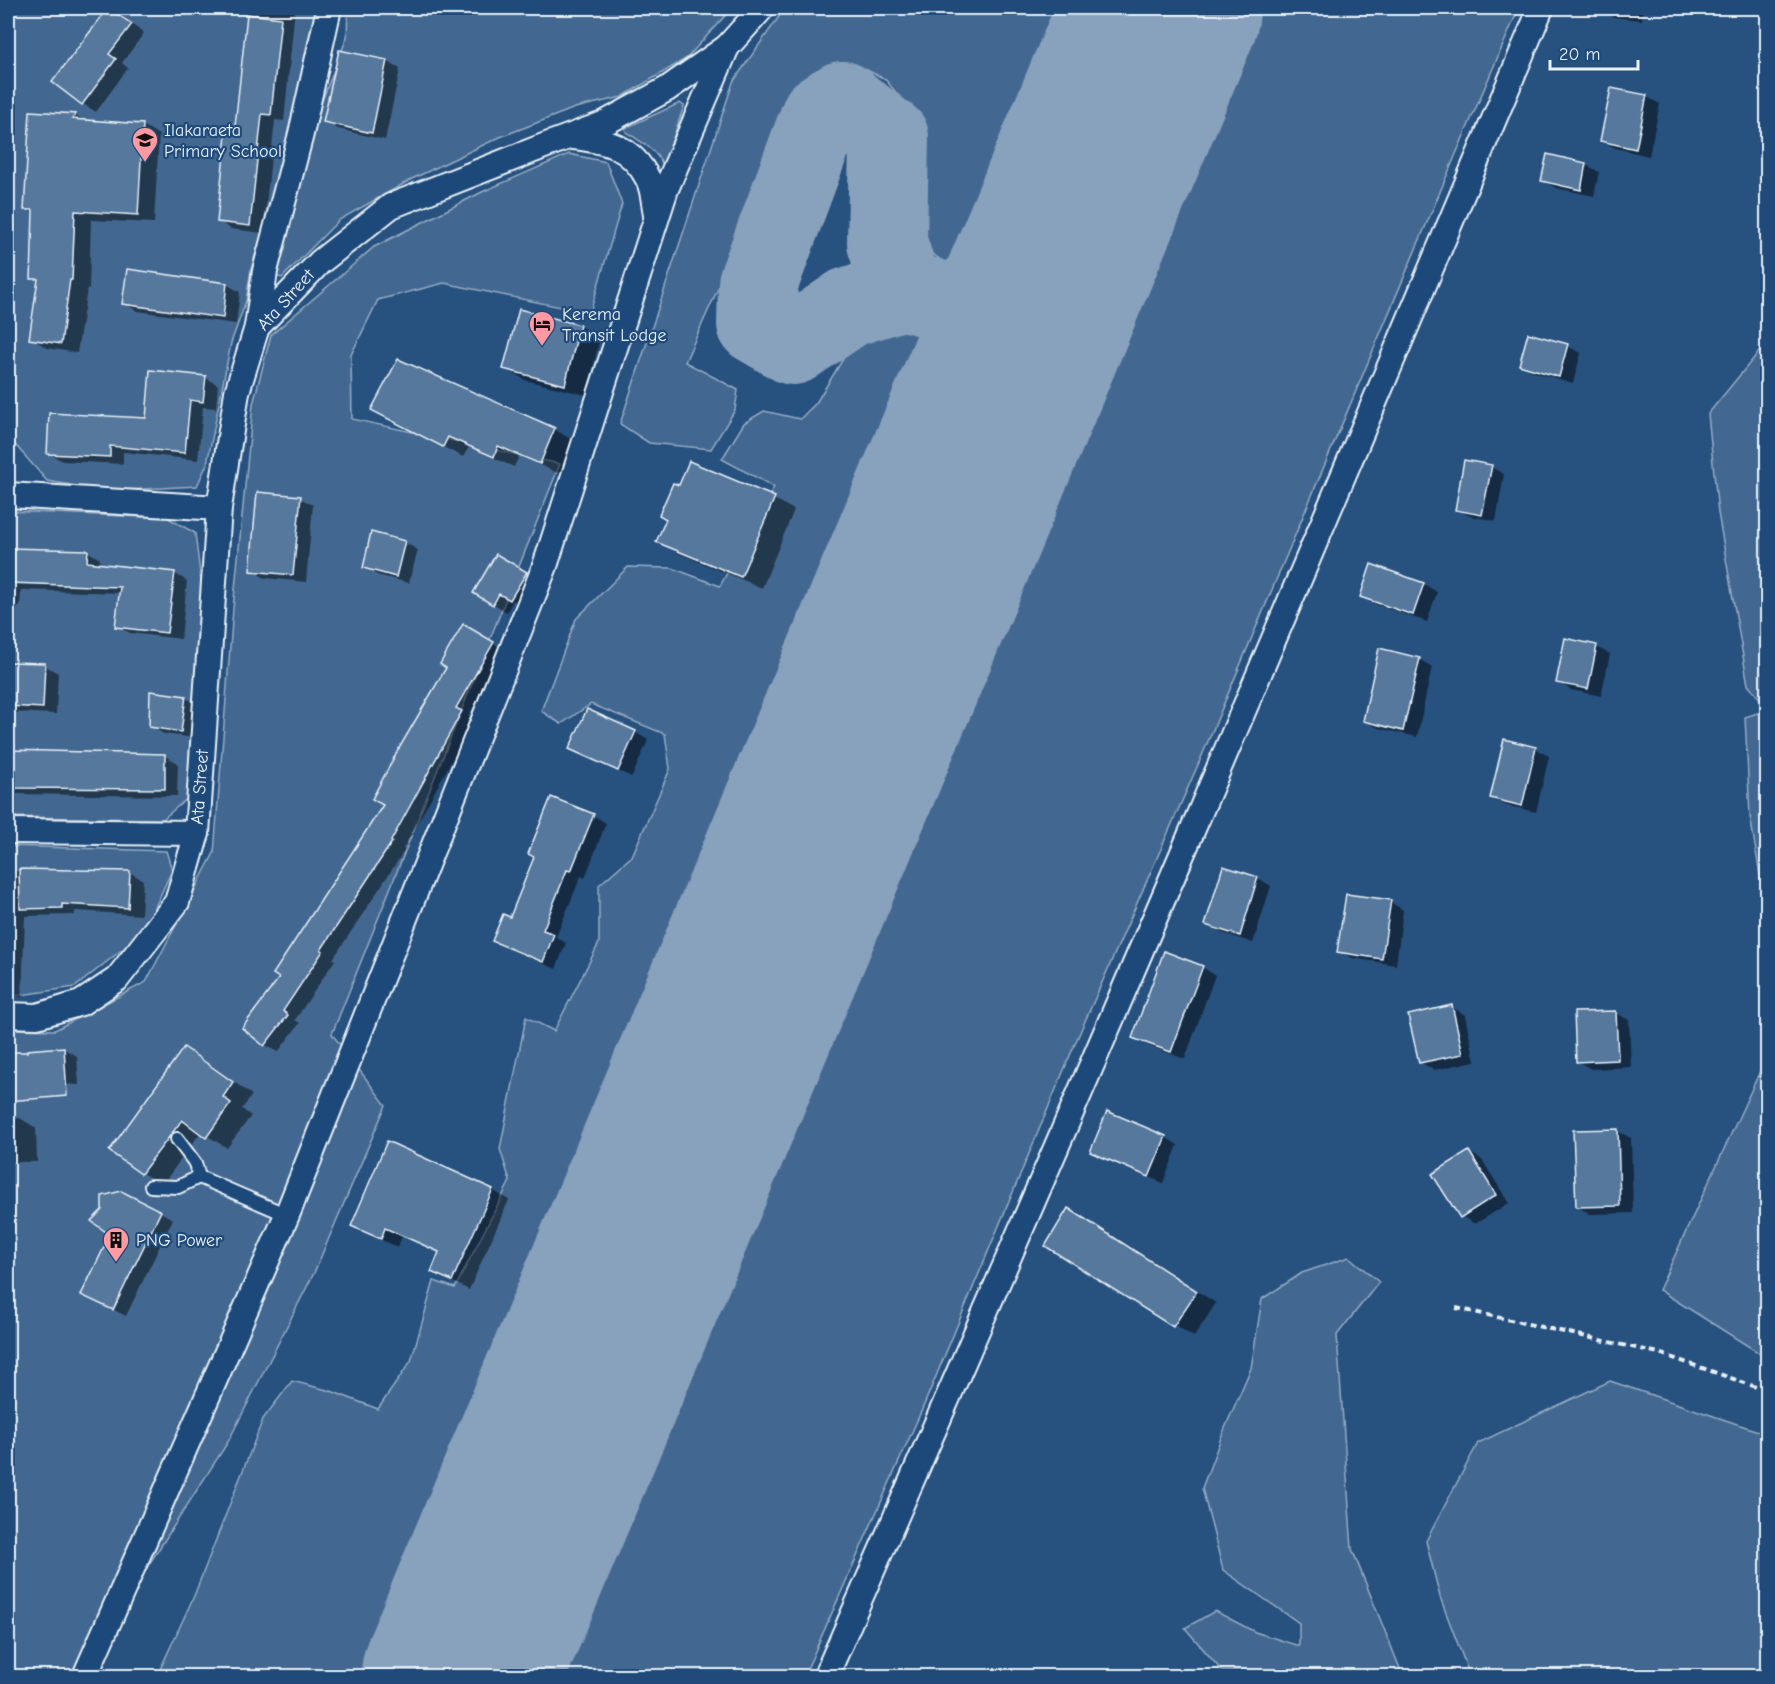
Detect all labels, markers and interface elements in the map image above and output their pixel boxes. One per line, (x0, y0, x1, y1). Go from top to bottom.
scale bar (1550, 33, 1638, 71)
text: 20 m (1559, 44, 1600, 65)
place label: Ilakaraeta Primary School (164, 120, 282, 162)
school or university icon: Ilakaraeta Primary School (130, 125, 160, 163)
street label: Ata Street (253, 264, 320, 335)
place label: Kerema Transit Lodge (562, 304, 667, 346)
hotel icon: Kerema Transit Lodge (527, 309, 557, 347)
street label: Ata Street (187, 748, 213, 825)
building icon: PNG Power (101, 1225, 131, 1263)
place label: PNG Power (136, 1230, 223, 1251)

